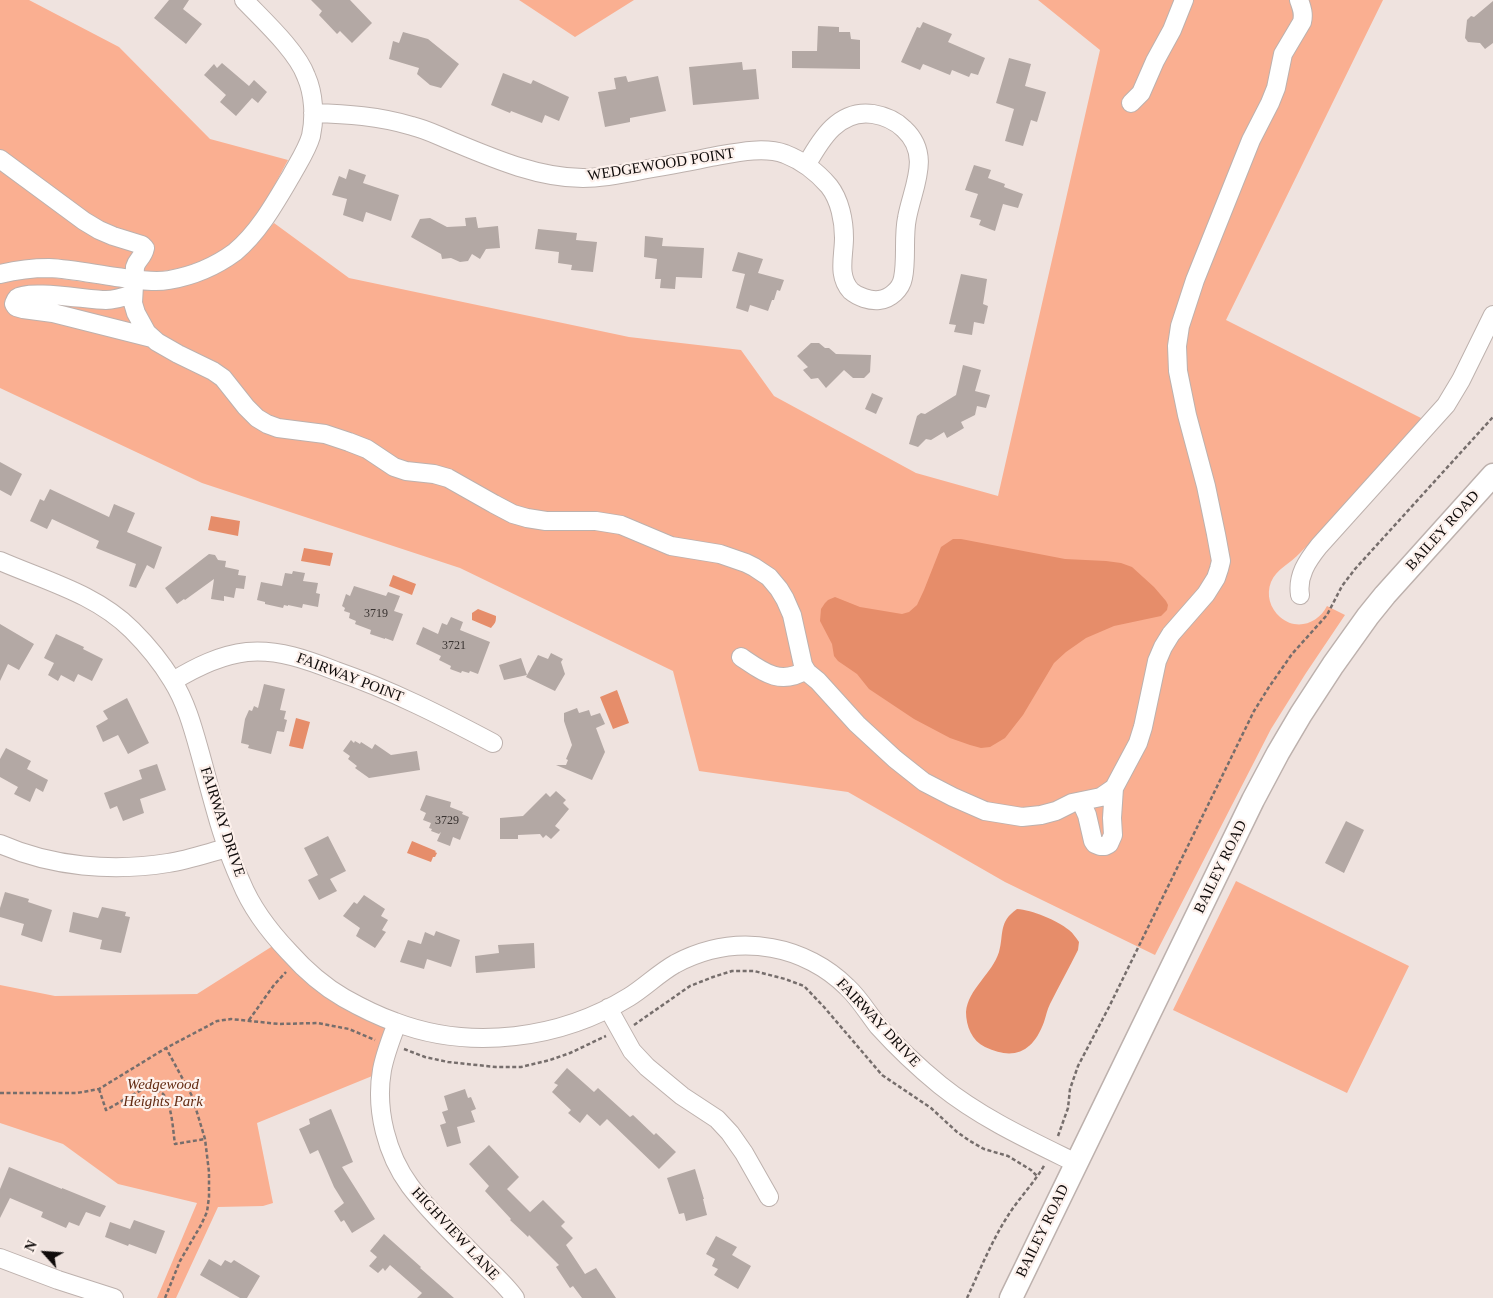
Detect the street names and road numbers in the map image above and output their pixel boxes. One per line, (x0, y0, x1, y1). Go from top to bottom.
street label: WEDGEWOOD POINT (586, 144, 736, 186)
street label: BAILEY ROAD (1402, 487, 1484, 575)
street label: FAIRWAY POINT (294, 649, 406, 707)
street label: FAIRWAY DRIVE (196, 765, 248, 879)
street label: BAILEY ROAD (1191, 818, 1251, 916)
street label: FAIRWAY DRIVE (832, 975, 924, 1071)
street label: BAILEY ROAD (1013, 1182, 1073, 1280)
street label: HIGHVIEW LANE (407, 1184, 503, 1284)

